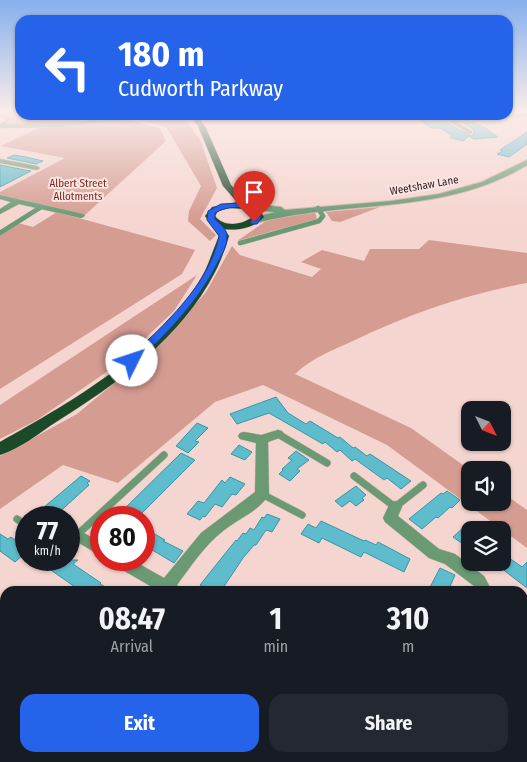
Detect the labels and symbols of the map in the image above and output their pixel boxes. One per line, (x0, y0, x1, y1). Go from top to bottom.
pin (233, 171, 275, 222)
street label: Weetshaw Lane (389, 173, 460, 198)
park label: Albert Street Allotments (49, 177, 107, 203)
position arrow (105, 334, 157, 386)
north arrow (461, 401, 511, 451)
speed limit sign: 80 (90, 506, 155, 571)

